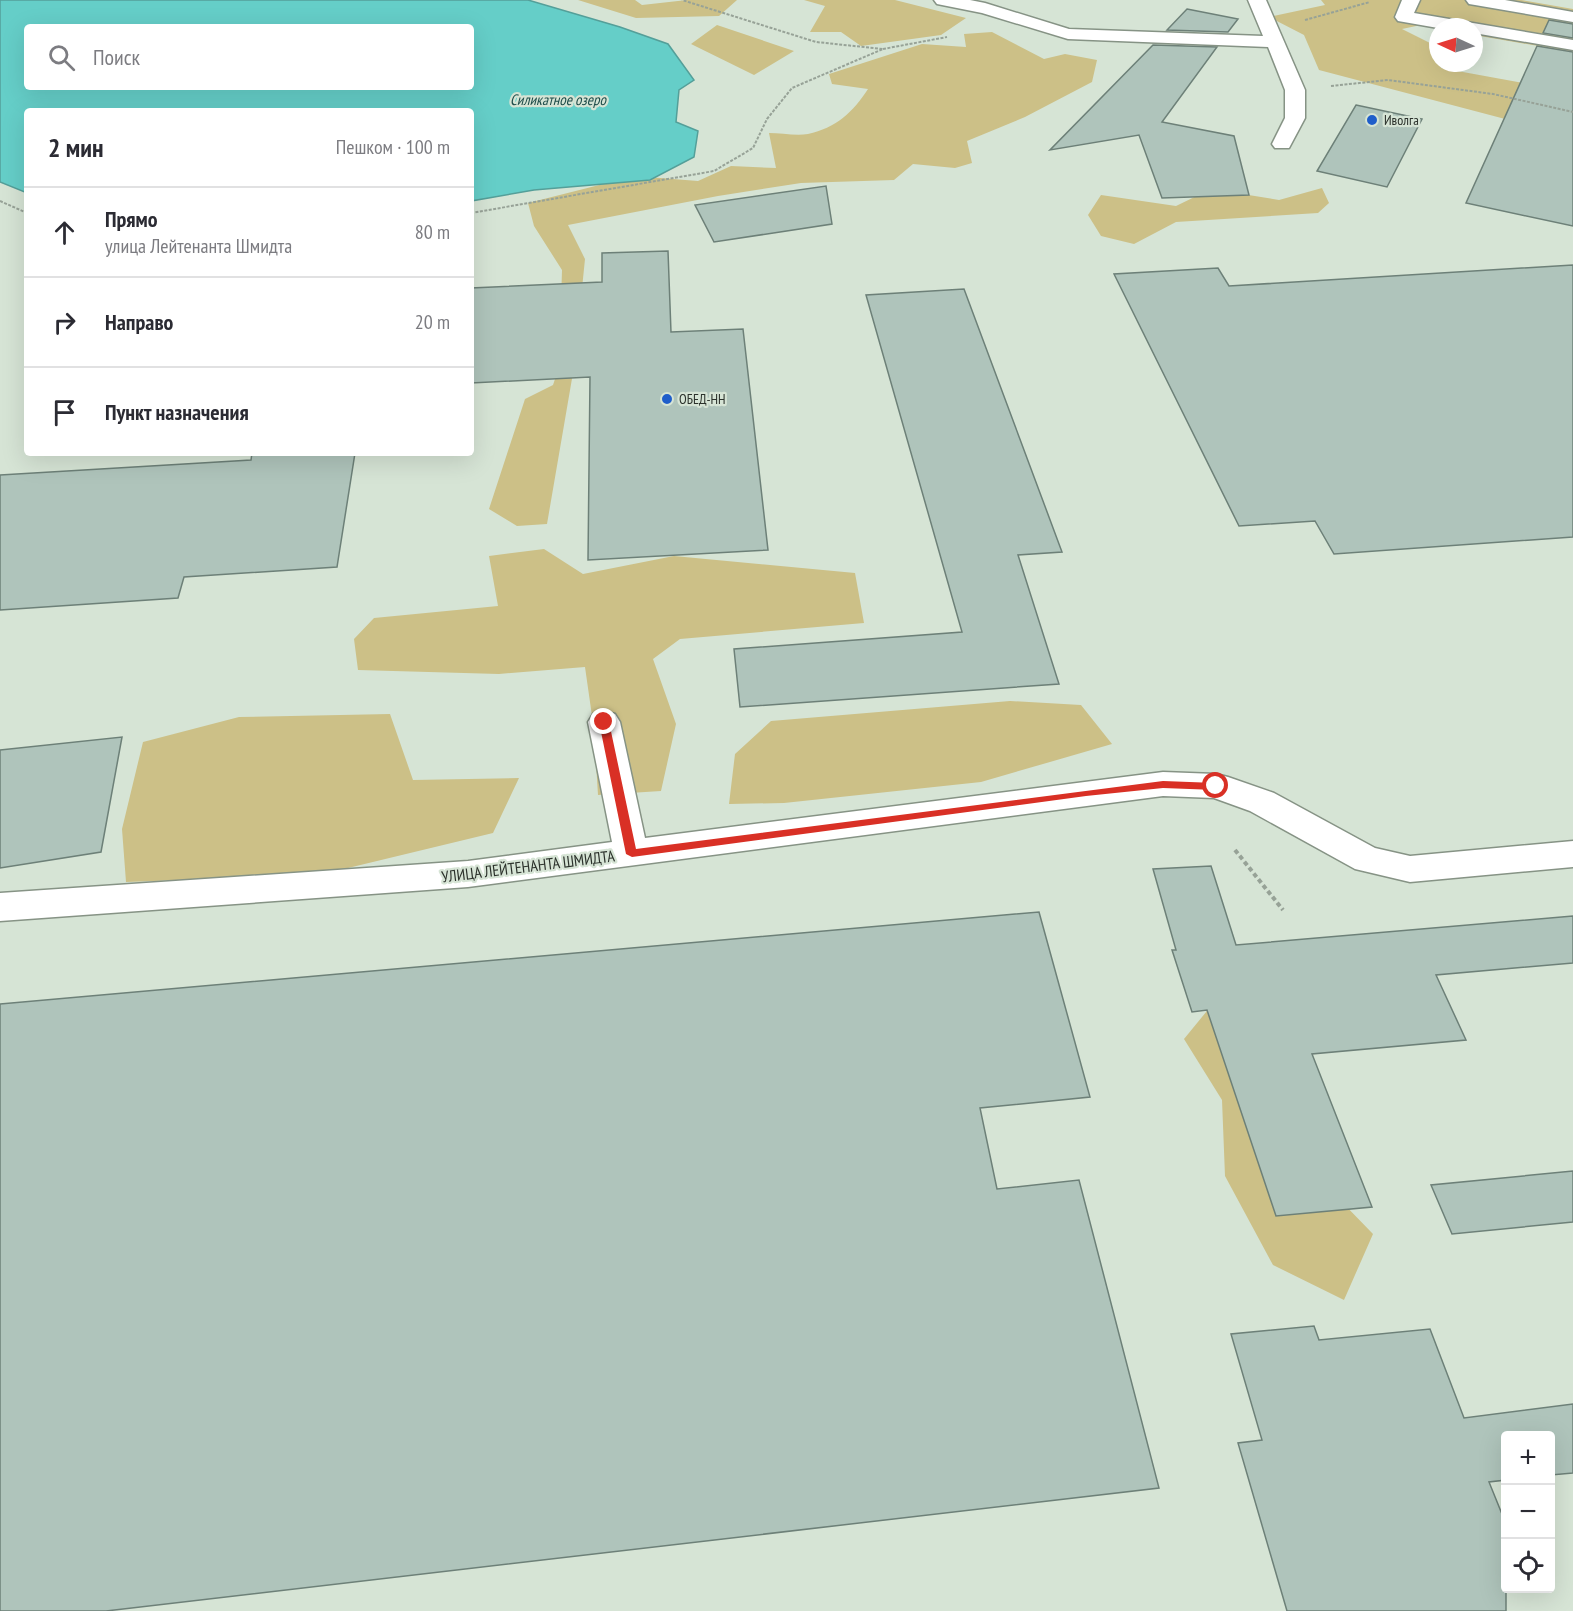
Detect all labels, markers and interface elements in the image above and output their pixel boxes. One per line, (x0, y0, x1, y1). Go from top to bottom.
north arrow (1429, 18, 1483, 72)
search box (24, 24, 474, 90)
icon: search (45, 41, 78, 74)
text: Поиск (93, 43, 140, 71)
water label: Силикатное озеро (510, 90, 608, 109)
place label: Иволга (1384, 111, 1419, 129)
marker: Иволга (1365, 113, 1379, 127)
text: 2 мин (48, 131, 103, 164)
text: Пешком · 100 m (336, 134, 450, 160)
text: Прямо (105, 205, 158, 233)
icon: ahead (48, 216, 81, 249)
text: 80 m (415, 219, 450, 245)
text: улица Лейтенанта Шмидта (105, 233, 292, 259)
icon: right (48, 306, 81, 339)
text: Направо (105, 308, 173, 336)
text: 20 m (415, 309, 450, 335)
place label: ОБЕД-НН (679, 390, 726, 408)
marker: ОБЕД-НН (660, 392, 674, 406)
icon: arrive (48, 396, 81, 429)
text: Пункт назначения (105, 398, 249, 426)
route end (590, 708, 616, 734)
route start (1202, 772, 1228, 798)
street label: УЛИЦА ЛЕЙТЕНАНТА ШМИДТА (440, 845, 616, 887)
map controls (1501, 1431, 1555, 1593)
button: + (1501, 1431, 1555, 1485)
button: − (1501, 1485, 1555, 1539)
button: locate (1501, 1539, 1555, 1593)

